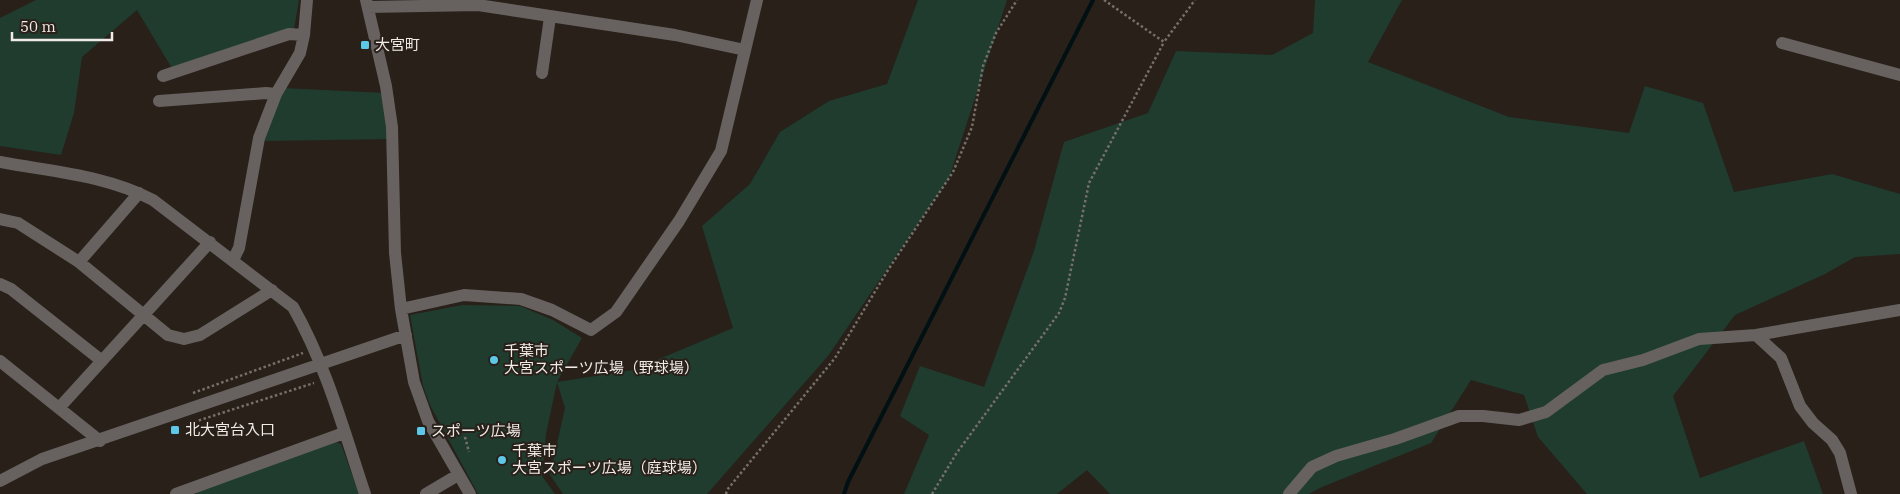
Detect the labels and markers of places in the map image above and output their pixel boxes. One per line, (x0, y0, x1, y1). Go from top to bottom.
place label: 大宮町 (375, 35, 420, 54)
marker: 大宮町 (359, 39, 371, 51)
place label: 千葉市 大宮スポーツ広場（野球場） (504, 341, 699, 377)
marker: 千葉市 大宮スポーツ広場（野球場） (488, 354, 500, 366)
place label: 北大宮台入口 (185, 420, 275, 439)
place label: スポーツ広場 (431, 421, 521, 440)
marker: 北大宮台入口 (169, 424, 181, 436)
marker: スポーツ広場 (415, 425, 427, 437)
place label: 千葉市 大宮スポーツ広場（庭球場） (512, 441, 707, 477)
marker: 千葉市 大宮スポーツ広場（庭球場） (496, 454, 508, 466)

